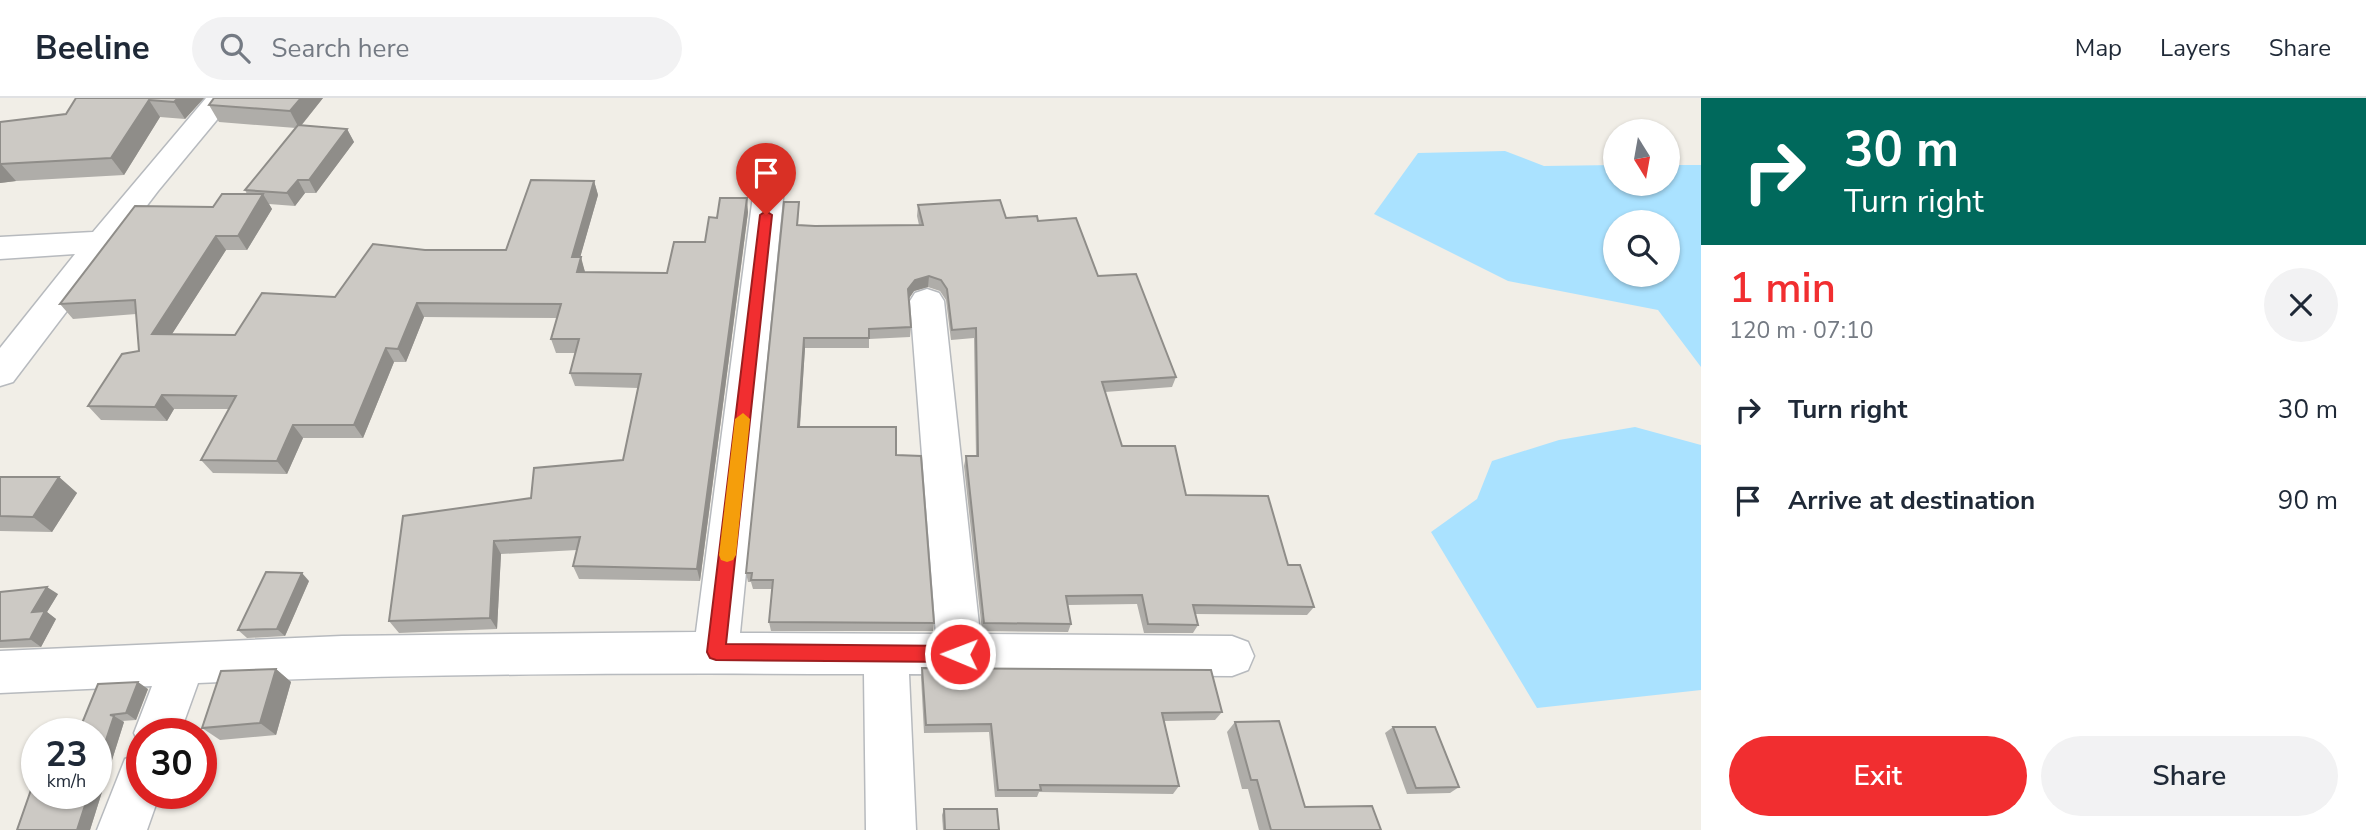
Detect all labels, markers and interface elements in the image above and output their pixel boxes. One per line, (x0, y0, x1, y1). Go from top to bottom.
search box (192, 17, 682, 80)
text: Beeline (35, 26, 150, 71)
icon: search (216, 29, 254, 67)
text: Search here (272, 31, 409, 66)
text: Map (2075, 32, 2122, 64)
text: Layers (2160, 32, 2231, 64)
text: Share (2269, 32, 2331, 64)
text: 30 m (1844, 116, 1959, 183)
north arrow (1603, 119, 1680, 196)
map controls (1603, 119, 1680, 287)
icon: right (1729, 126, 1820, 217)
pin (736, 143, 796, 215)
icon: arrive (747, 154, 785, 192)
text: Turn right (1844, 180, 1984, 223)
button: search (1603, 210, 1680, 287)
text: 1 min (1729, 260, 1836, 317)
button: close (2264, 268, 2338, 342)
text: 120 m · 07:10 (1729, 315, 1874, 346)
icon: right (1729, 391, 1767, 429)
text: Turn right (1788, 392, 1907, 427)
text: 30 m (2278, 392, 2338, 427)
icon: arrive (1729, 482, 1767, 520)
text: Arrive at destination (1788, 483, 2035, 518)
text: 90 m (2278, 483, 2338, 518)
position arrow (923, 617, 997, 691)
speed limit sign: 30 (126, 718, 217, 809)
text: 23 (45, 731, 88, 778)
button: Exit (1729, 736, 2027, 816)
button: Share (2041, 736, 2338, 816)
text: km/h (47, 769, 86, 793)

